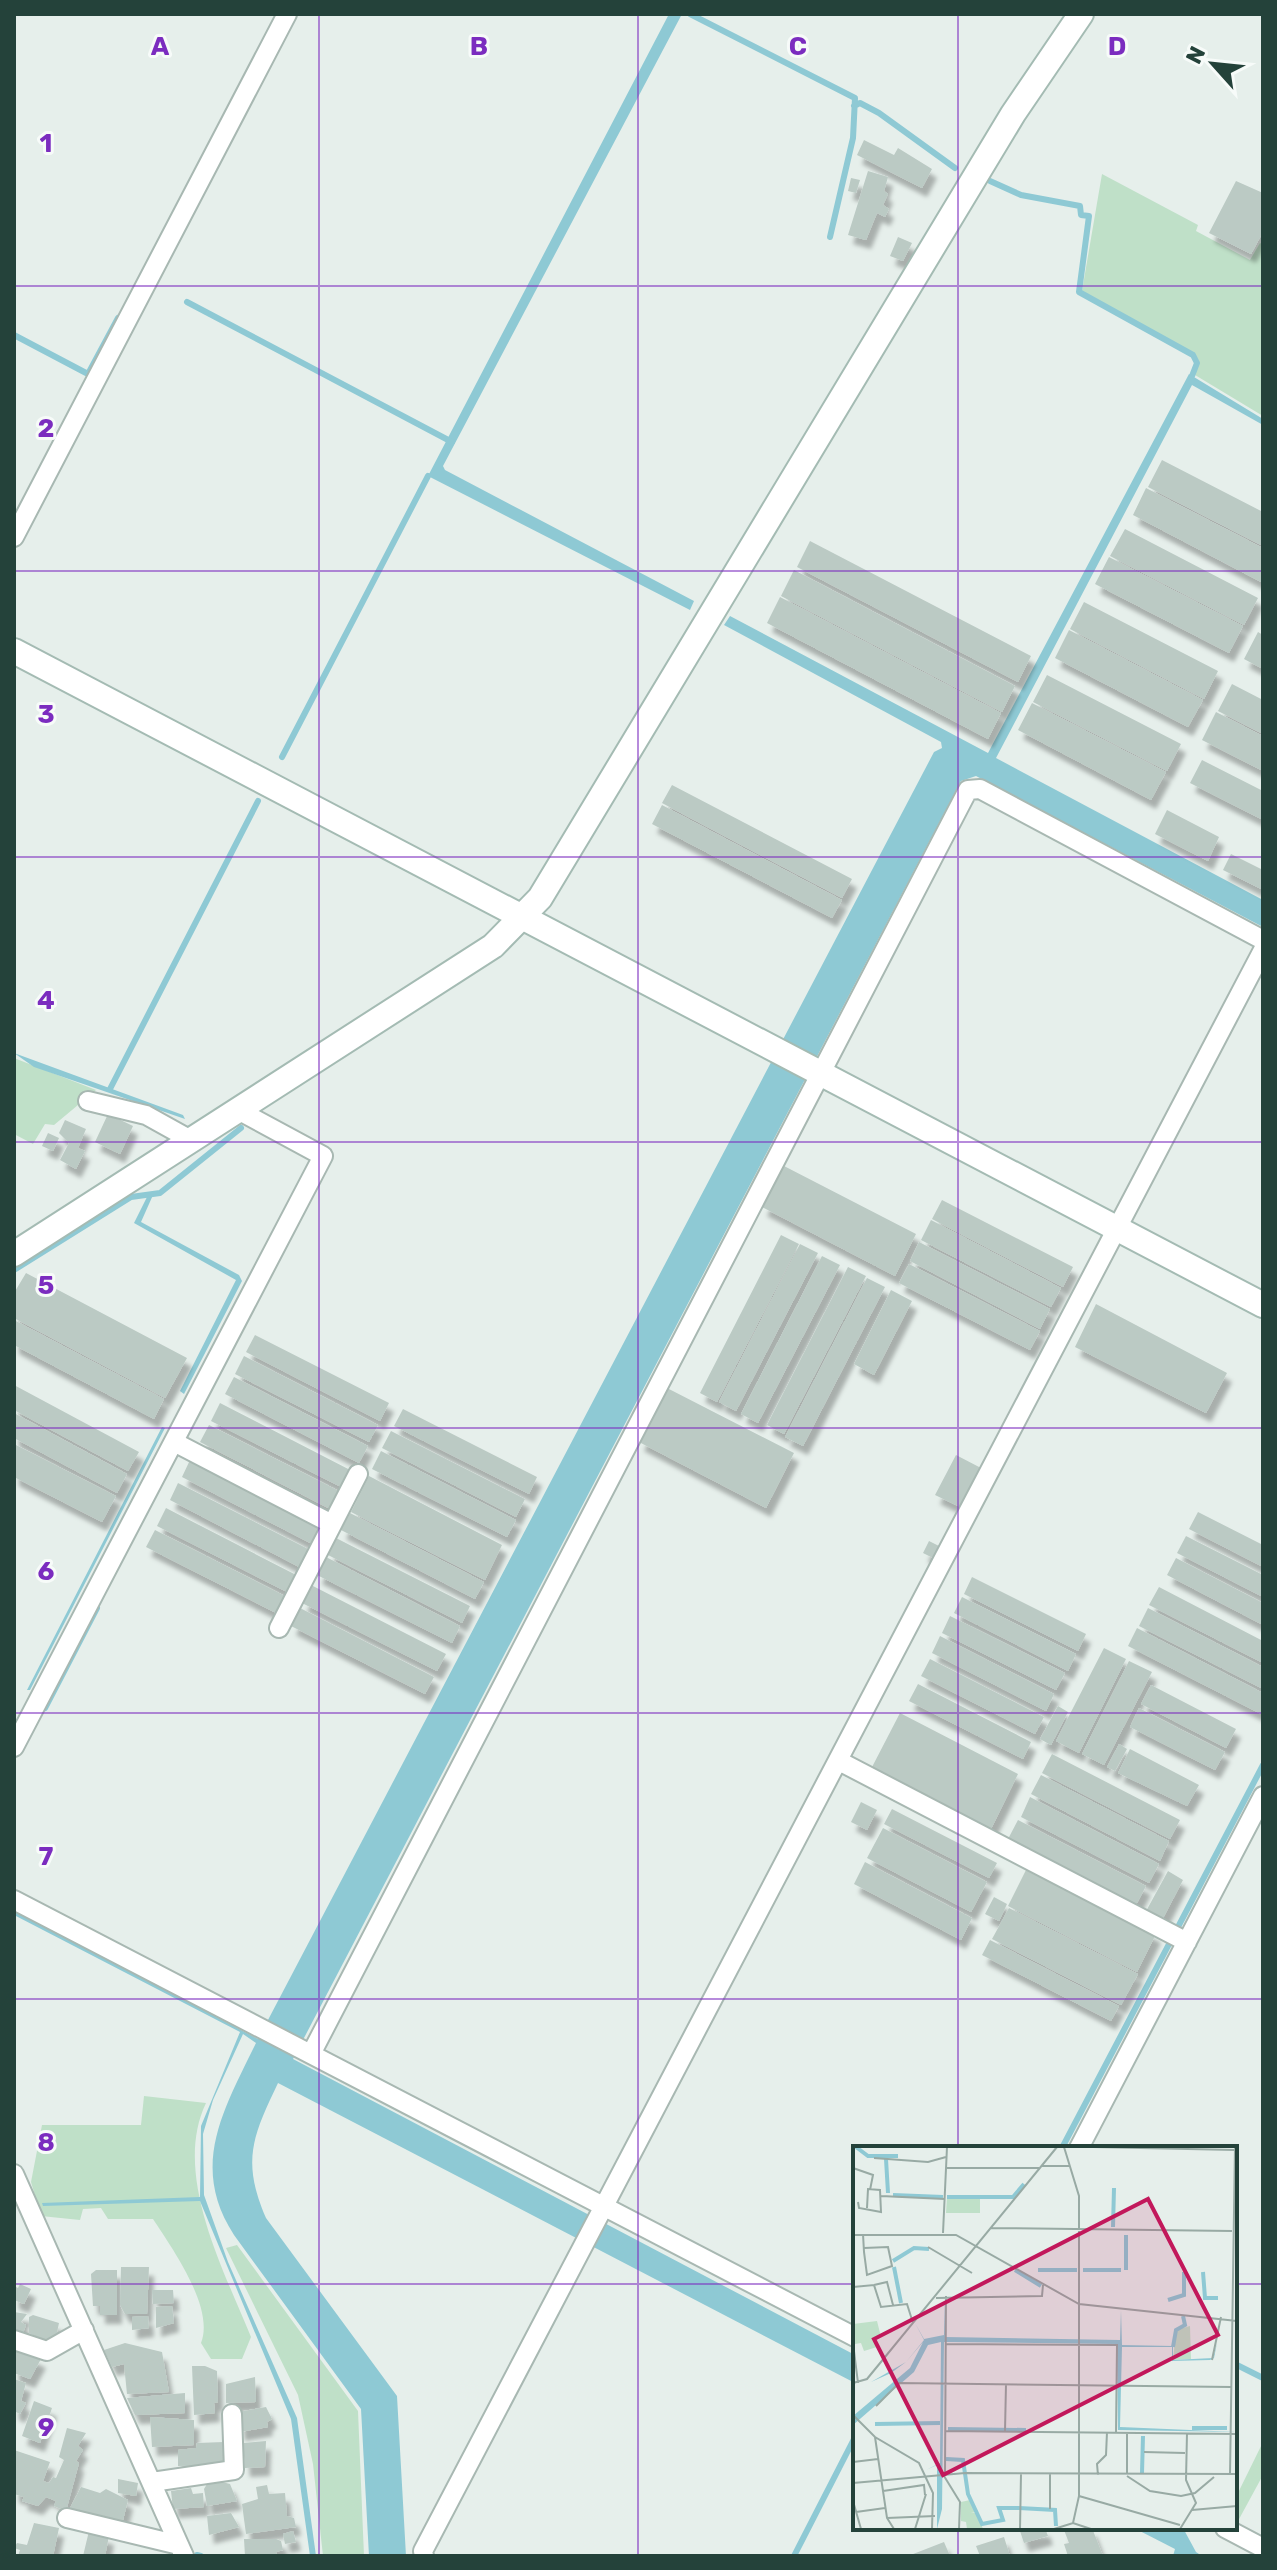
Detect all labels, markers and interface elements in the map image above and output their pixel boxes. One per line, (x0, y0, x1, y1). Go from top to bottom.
north arrow (1173, 24, 1253, 104)
text: A (151, 31, 170, 62)
text: B (470, 31, 488, 62)
text: C (789, 31, 807, 62)
text: D (1108, 31, 1126, 62)
text: N (1180, 42, 1211, 68)
text: 1 (40, 128, 52, 159)
text: 2 (38, 413, 54, 444)
text: 3 (37, 699, 55, 730)
text: 4 (37, 985, 55, 1016)
text: 5 (38, 1270, 54, 1301)
text: 6 (38, 1556, 55, 1587)
text: 7 (39, 1841, 54, 1872)
text: 8 (37, 2127, 55, 2158)
inset map (853, 2146, 1237, 2530)
text: 9 (38, 2412, 54, 2443)

